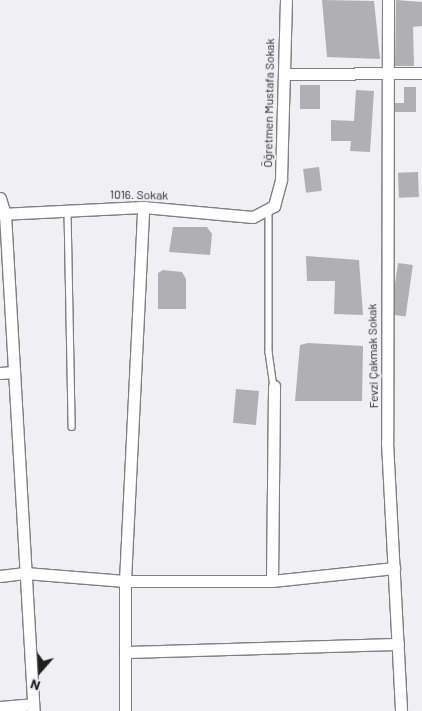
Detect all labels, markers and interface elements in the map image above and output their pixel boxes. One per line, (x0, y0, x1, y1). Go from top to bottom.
street label: Öğretmen Mustafa Sokak (261, 38, 277, 168)
street label: 1016. Sokak (110, 187, 168, 203)
street label: Fevzi Çakmak Sokak (365, 304, 381, 408)
north arrow (15, 646, 65, 696)
text: N (28, 676, 42, 695)

